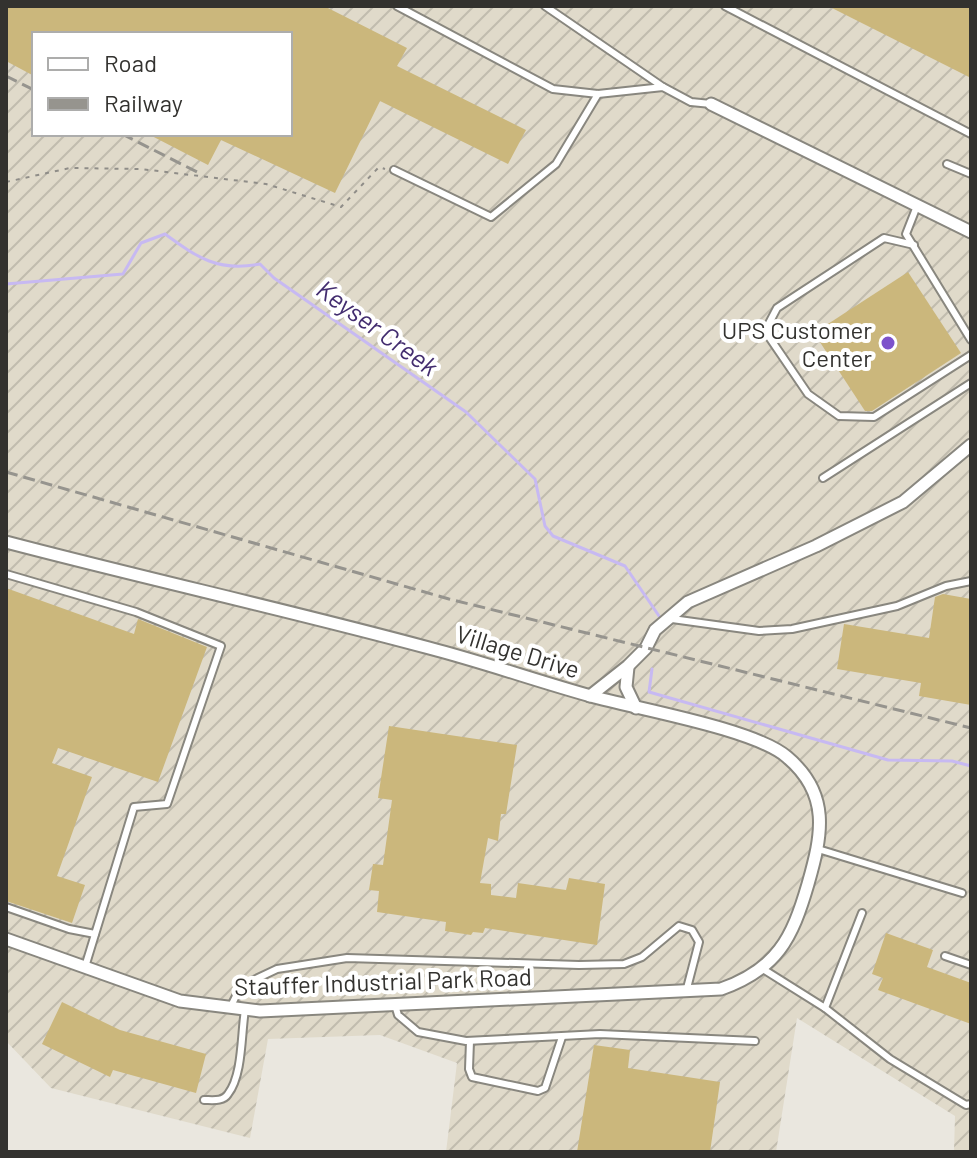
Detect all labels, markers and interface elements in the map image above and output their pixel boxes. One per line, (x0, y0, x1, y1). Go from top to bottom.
legend (32, 32, 292, 136)
text: Road (104, 48, 157, 77)
text: Railway (104, 88, 183, 117)
water label: Keyser Creek (311, 273, 445, 382)
place label: UPS Customer Center (722, 315, 872, 372)
marker: UPS Customer Center (879, 334, 897, 352)
street label: Village Drive (453, 618, 583, 684)
street label: Stauffer Industrial Park Road (234, 961, 532, 1001)

